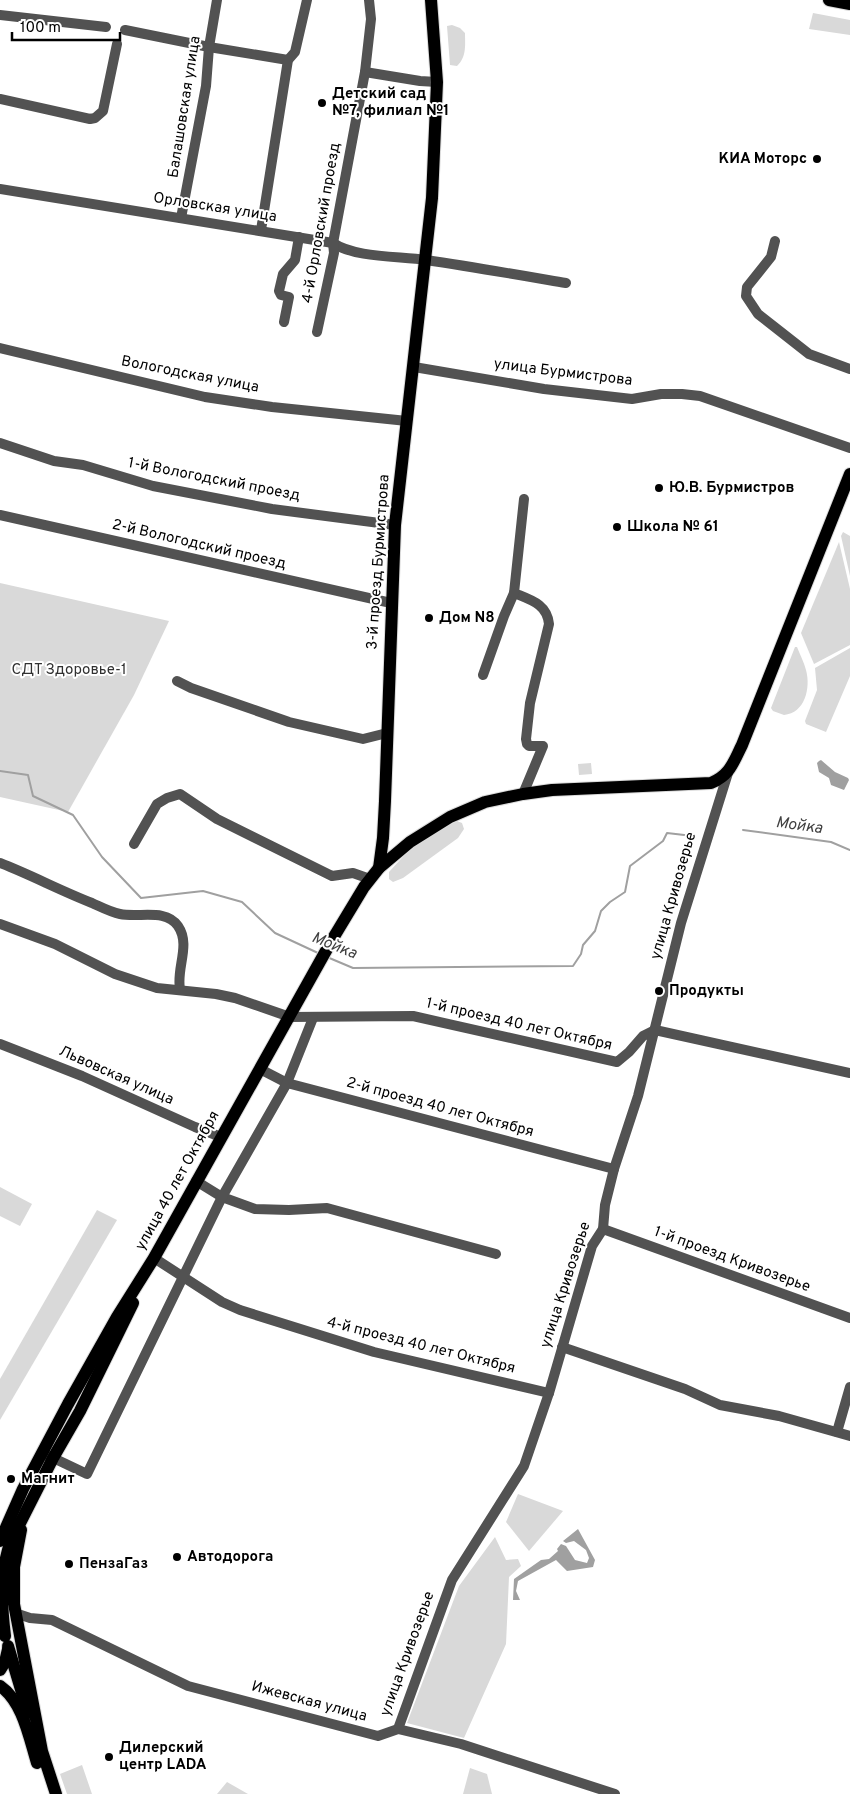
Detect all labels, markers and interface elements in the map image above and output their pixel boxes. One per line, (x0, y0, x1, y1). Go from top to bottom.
scale bar (12, 10, 120, 42)
text: 100 m (20, 19, 61, 38)
street label: Балашовская улица (164, 35, 206, 179)
place label: Детский сад №7, филиал №1 (332, 85, 449, 121)
marker: Детский сад №7, филиал №1 (316, 97, 328, 109)
street label: 4-й Орловский проезд (299, 141, 345, 305)
place label: КИА Моторс (719, 150, 807, 169)
marker: КИА Моторс (811, 153, 823, 165)
street label: Орловская улица (152, 189, 278, 227)
street label: Вологодская улица (119, 352, 261, 398)
street label: улица Бурмистрова (492, 355, 634, 391)
street label: 1-й Вологодский проезд (126, 454, 302, 506)
street label: 3-й проезд Бурмистрова (363, 474, 395, 650)
place label: Ю.В. Бурмистров (669, 479, 794, 498)
marker: Ю.В. Бурмистров (653, 482, 665, 494)
street label: 2-й Вологодский проезд (110, 516, 288, 574)
place label: Школа № 61 (627, 518, 719, 537)
marker: Школа № 61 (611, 521, 623, 533)
place label: Дом N8 (439, 609, 495, 628)
marker: Дом N8 (423, 612, 435, 624)
park label: СДТ Здоровье-1 (11, 661, 127, 680)
water label: Мойка (774, 813, 824, 839)
street label: улица Кривозерье (647, 830, 701, 962)
water label: Мойка (308, 928, 360, 964)
place label: Продукты (669, 982, 744, 1001)
marker: Продукты (653, 985, 665, 997)
street label: 1-й проезд 40 лет Октября (424, 994, 614, 1056)
street label: Львовская улица (56, 1042, 176, 1110)
street label: 2-й проезд 40 лет Октября (344, 1074, 536, 1142)
street label: улица 40 лет Октября (132, 1108, 224, 1254)
street label: улица Кривозерье (537, 1219, 595, 1351)
street label: 1-й проезд Кривозерье (651, 1223, 813, 1297)
street label: 4-й проезд 40 лет Октября (325, 1313, 517, 1379)
place label: Магнит (21, 1470, 74, 1489)
marker: Магнит (5, 1473, 17, 1485)
place label: Автодорога (187, 1548, 273, 1567)
marker: Автодорога (171, 1551, 183, 1563)
place label: ПензаГаз (79, 1555, 148, 1574)
marker: ПензаГаз (63, 1558, 75, 1570)
street label: улица Кривозерье (377, 1589, 439, 1719)
street label: Ижевская улица (249, 1677, 369, 1727)
place label: Дилерский центр LADA (119, 1739, 207, 1775)
marker: Дилерский центр LADA (103, 1751, 115, 1763)

